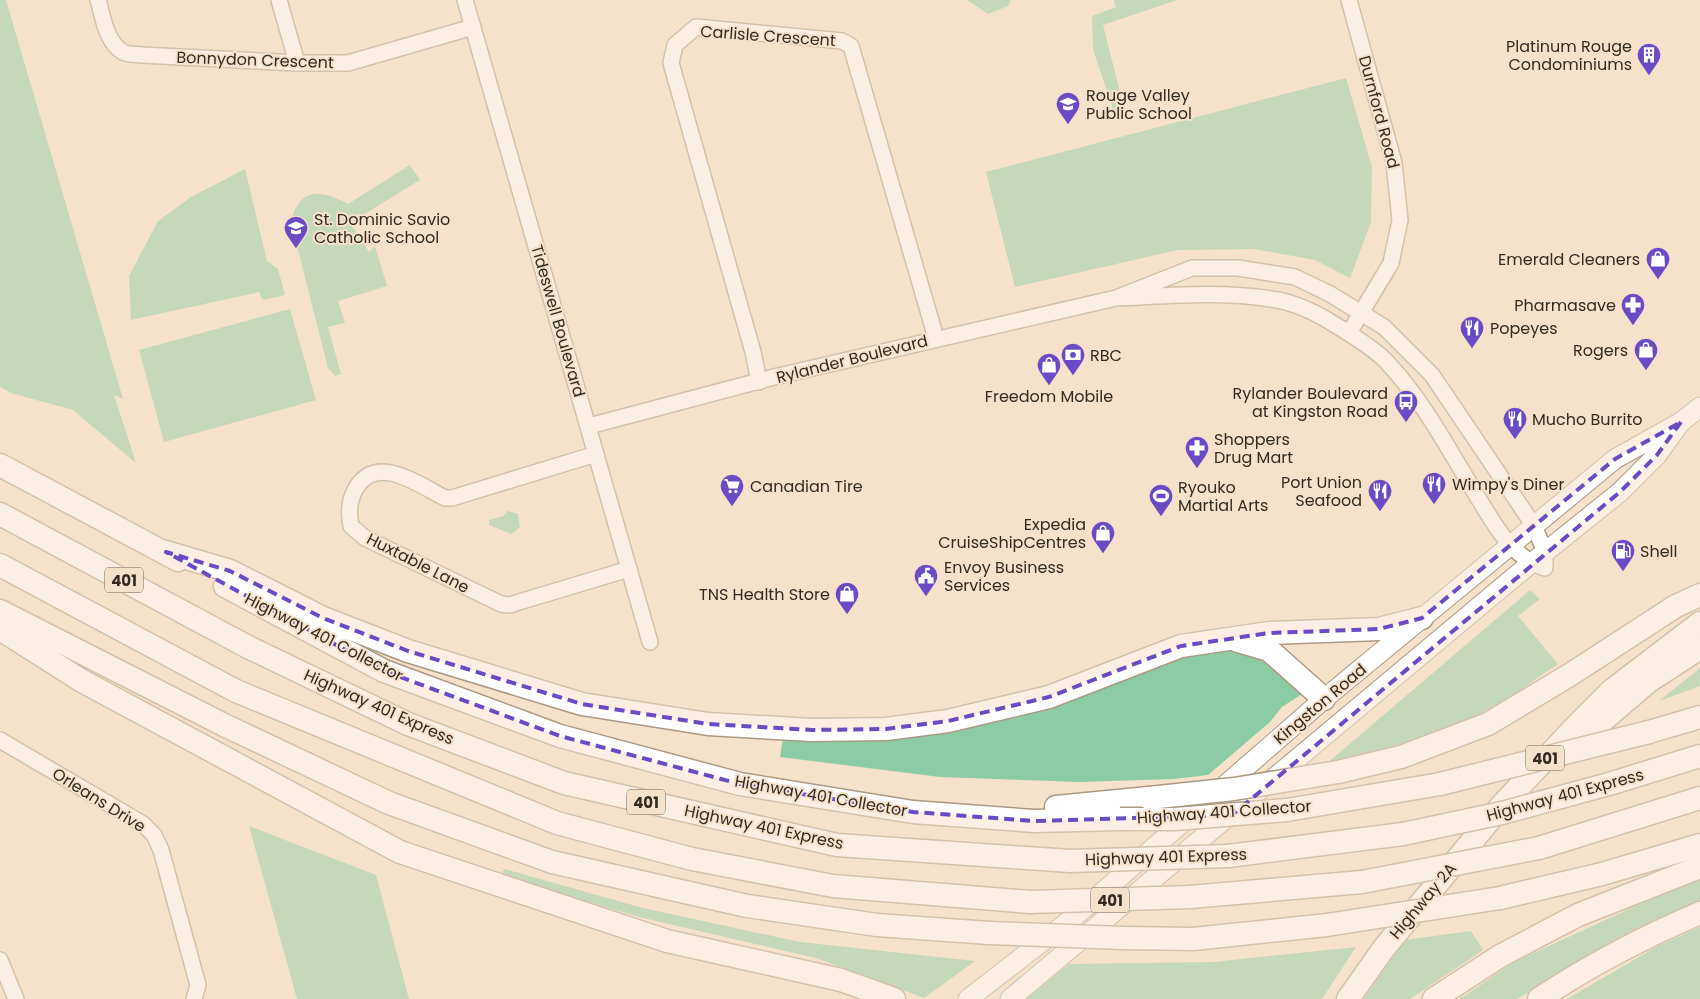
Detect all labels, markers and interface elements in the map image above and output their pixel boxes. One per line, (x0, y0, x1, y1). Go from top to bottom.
street label: Carlisle Crescent (699, 20, 837, 52)
place label: Platinum Rouge Condominiums (1506, 35, 1632, 76)
building icon: Platinum Rouge Condominiums (1636, 42, 1662, 76)
street label: Bonnydon Crescent (176, 46, 334, 74)
street label: Durnford Road (1353, 53, 1405, 171)
place label: Rouge Valley Public School (1086, 84, 1192, 125)
school or university icon: Rouge Valley Public School (1055, 91, 1081, 125)
place label: St. Dominic Savio Catholic School (314, 208, 450, 249)
school or university icon: St. Dominic Savio Catholic School (283, 215, 309, 249)
street label: Tideswell Boulevard (525, 242, 591, 400)
shop icon: Emerald Cleaners (1645, 246, 1671, 280)
place label: Emerald Cleaners (1498, 248, 1640, 271)
pharmacy icon: Pharmasave (1620, 292, 1646, 326)
place label: Pharmasave (1514, 294, 1616, 317)
restaurant icon: Popeyes (1459, 315, 1485, 349)
place label: Popeyes (1490, 317, 1558, 340)
street label: Rylander Boulevard (774, 329, 930, 389)
shop icon: Rogers (1633, 337, 1659, 371)
place label: Rogers (1573, 339, 1628, 362)
bank icon: RBC (1060, 342, 1086, 376)
place label: RBC (1090, 344, 1122, 367)
shop icon: Freedom Mobile (1036, 352, 1062, 386)
place label: Rylander Boulevard at Kingston Road (1233, 382, 1388, 423)
place label: Freedom Mobile (985, 385, 1113, 408)
bus stop icon: Rylander Boulevard at Kingston Road (1393, 389, 1419, 423)
restaurant icon: Mucho Burrito (1502, 406, 1528, 440)
place label: Mucho Burrito (1532, 408, 1642, 431)
place label: Shoppers Drug Mart (1214, 428, 1293, 469)
pharmacy icon: Shoppers Drug Mart (1184, 435, 1210, 469)
place label: Port Union Seafood (1281, 471, 1362, 512)
restaurant icon: Wimpy's Diner (1421, 471, 1447, 505)
supermarket icon: Canadian Tire (719, 473, 745, 507)
place label: Wimpy's Diner (1452, 473, 1564, 496)
place label: Canadian Tire (750, 475, 863, 498)
place label: Ryouko Martial Arts (1178, 476, 1268, 517)
restaurant icon: Port Union Seafood (1367, 478, 1393, 512)
sports icon: Ryouko Martial Arts (1148, 483, 1174, 517)
place label: Expedia CruiseShipCentres (938, 513, 1086, 554)
shop icon: Expedia CruiseShipCentres (1090, 520, 1116, 554)
street label: Huxtable Lane (363, 527, 473, 599)
fuel station icon: Shell (1610, 538, 1636, 572)
place label: Shell (1640, 540, 1677, 563)
place label: Envoy Business Services (944, 556, 1064, 597)
public building icon: Envoy Business Services (913, 563, 939, 597)
road number: 401 (105, 568, 143, 592)
shop icon: TNS Health Store (834, 581, 860, 615)
place label: TNS Health Store (699, 583, 830, 606)
street label: Highway 401 Collector (241, 587, 407, 687)
street label: Kingston Road (1269, 658, 1371, 750)
street label: Highway 401 Express (300, 664, 458, 750)
road number: 401 (1526, 746, 1564, 770)
street label: Orleans Drive (48, 762, 150, 838)
street label: Highway 401 Express (1484, 763, 1646, 827)
street label: Highway 401 Collector (733, 769, 909, 823)
road number: 401 (627, 790, 665, 814)
street label: Highway 401 Collector (1136, 794, 1312, 830)
street label: Highway 401 Express (682, 799, 846, 855)
street label: Highway 401 Express (1085, 843, 1247, 871)
street label: Highway 2A (1384, 858, 1462, 944)
road number: 401 (1091, 888, 1129, 912)

